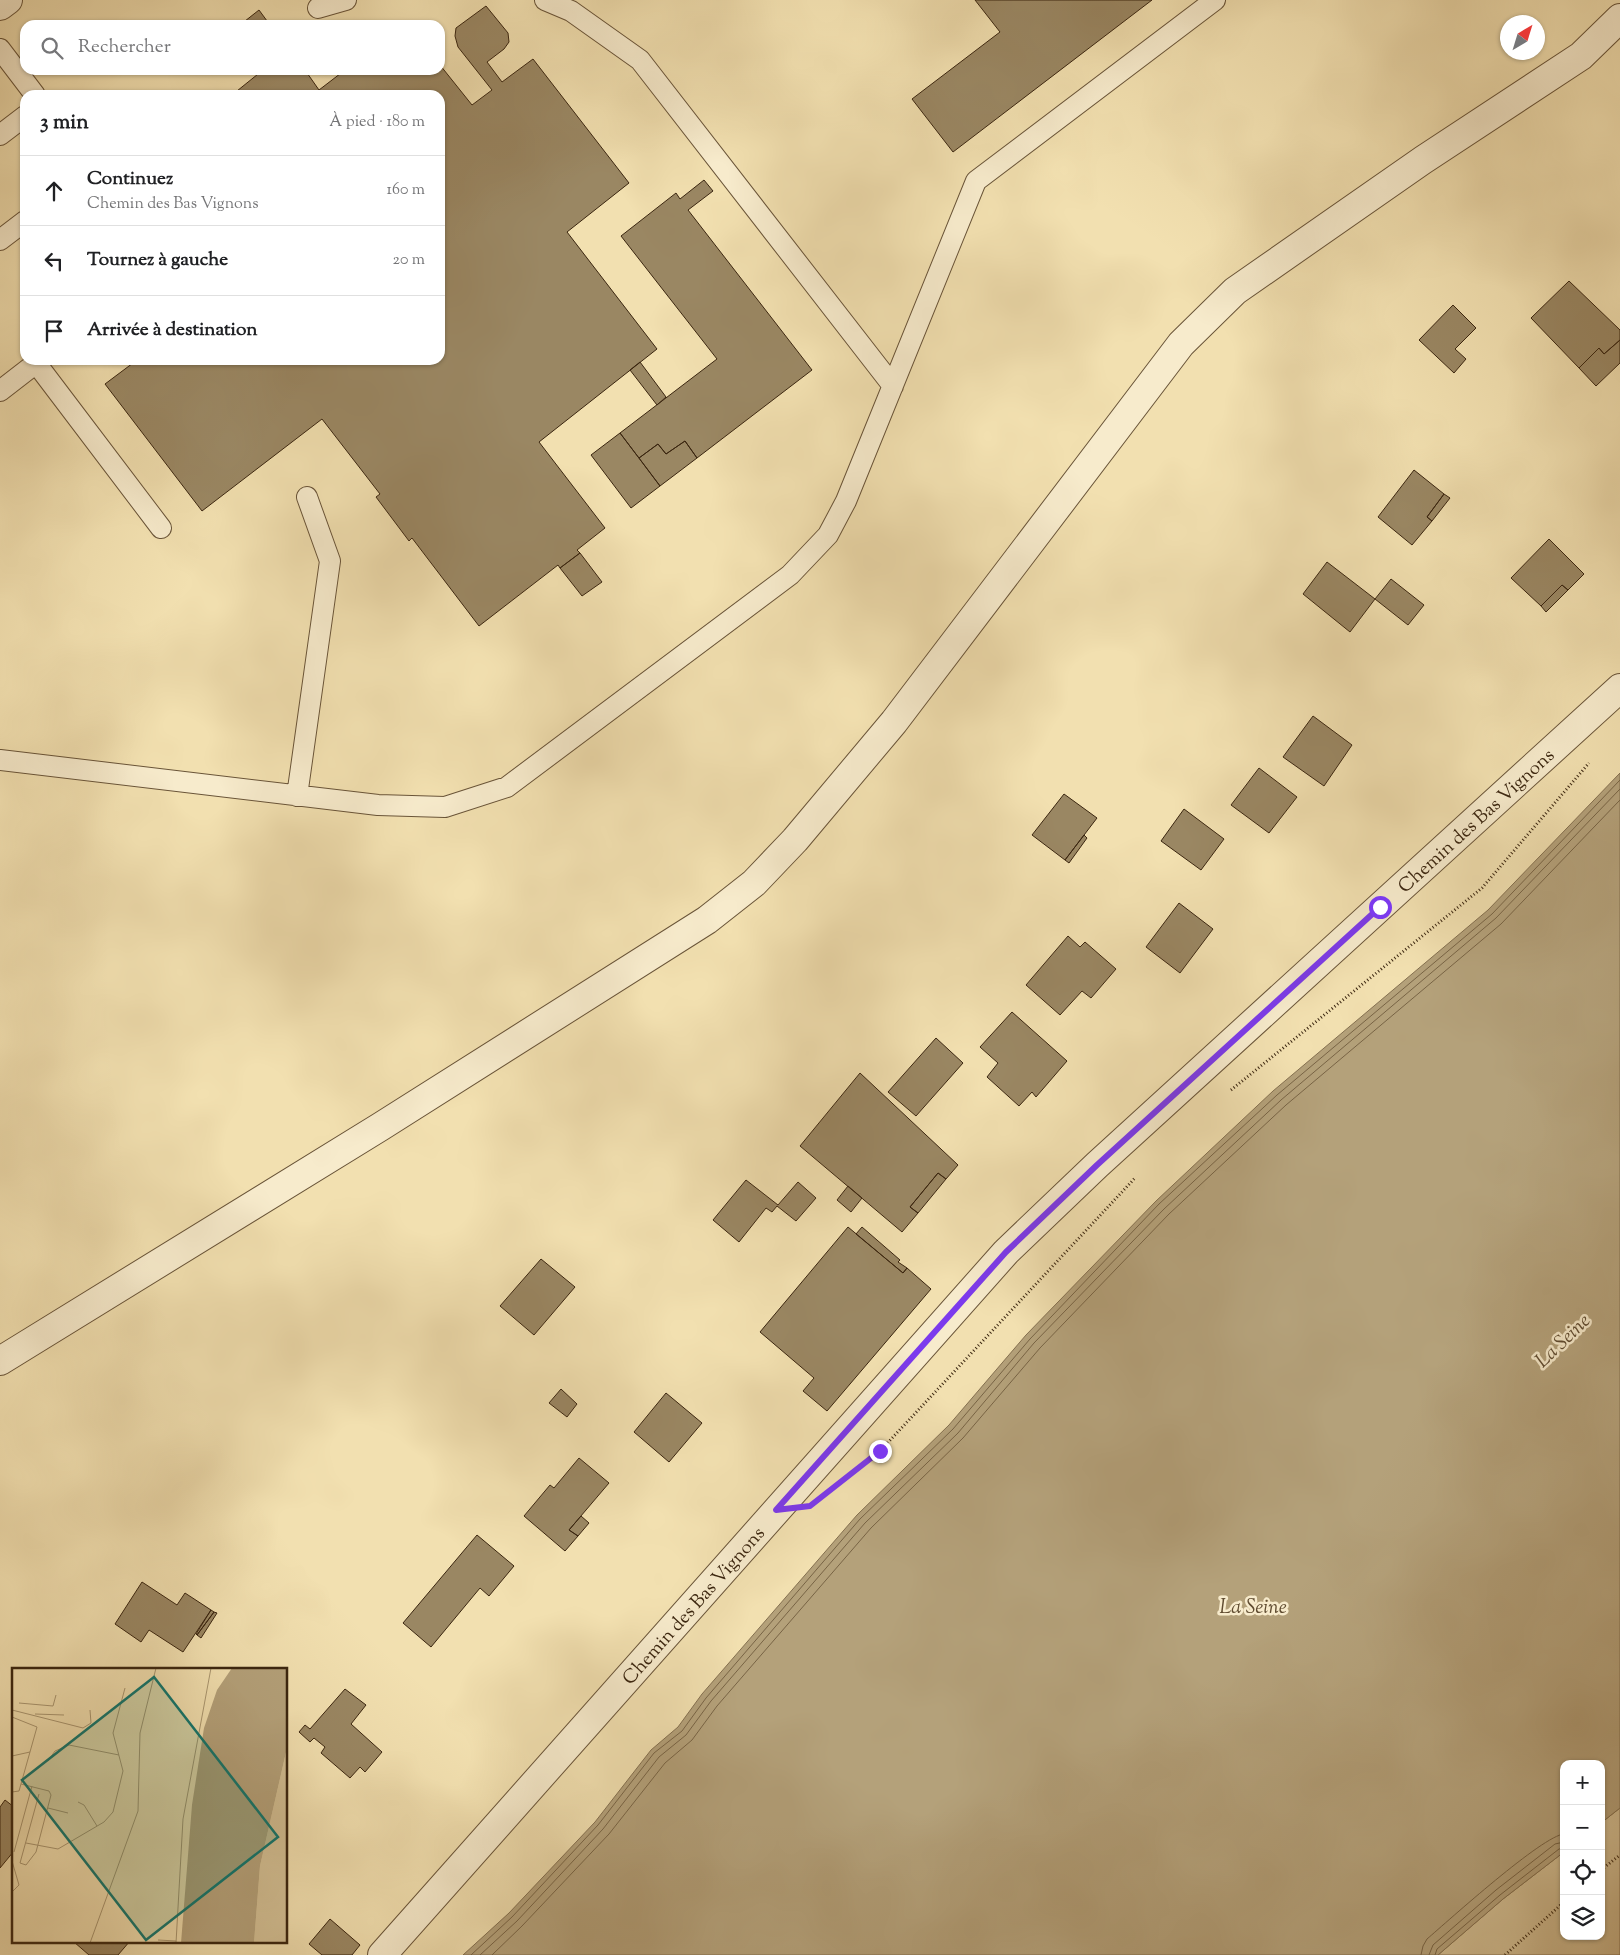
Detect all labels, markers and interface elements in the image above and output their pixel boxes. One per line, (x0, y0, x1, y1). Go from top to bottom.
north arrow (1500, 15, 1545, 60)
search box (20, 20, 445, 75)
icon: search (38, 34, 66, 62)
text: Rechercher (78, 34, 171, 61)
text: 3 min (40, 108, 89, 138)
text: À pied · 180 m (329, 111, 425, 134)
text: Continuez (87, 166, 173, 193)
icon: ahead (40, 177, 68, 205)
text: 160 m (387, 179, 425, 202)
text: Chemin des Bas Vignons (87, 193, 258, 216)
icon: left (40, 247, 68, 275)
text: Tournez à gauche (87, 247, 228, 274)
text: 20 m (392, 249, 425, 272)
icon: arrive (40, 317, 68, 345)
text: Arrivée à destination (87, 317, 258, 344)
street label: Chemin des Bas Vignons (1393, 743, 1561, 900)
route start (1369, 896, 1392, 919)
water label: La Seine (1529, 1308, 1598, 1376)
route end (869, 1440, 892, 1463)
street label: Chemin des Bas Vignons (617, 1521, 772, 1692)
water label: La Seine (1219, 1594, 1287, 1623)
inset map (12, 1668, 288, 1942)
map controls (1560, 1760, 1605, 1940)
button: + (1560, 1760, 1605, 1805)
button: − (1560, 1805, 1605, 1850)
button: locate (1560, 1850, 1605, 1895)
button: layers (1560, 1895, 1605, 1940)

